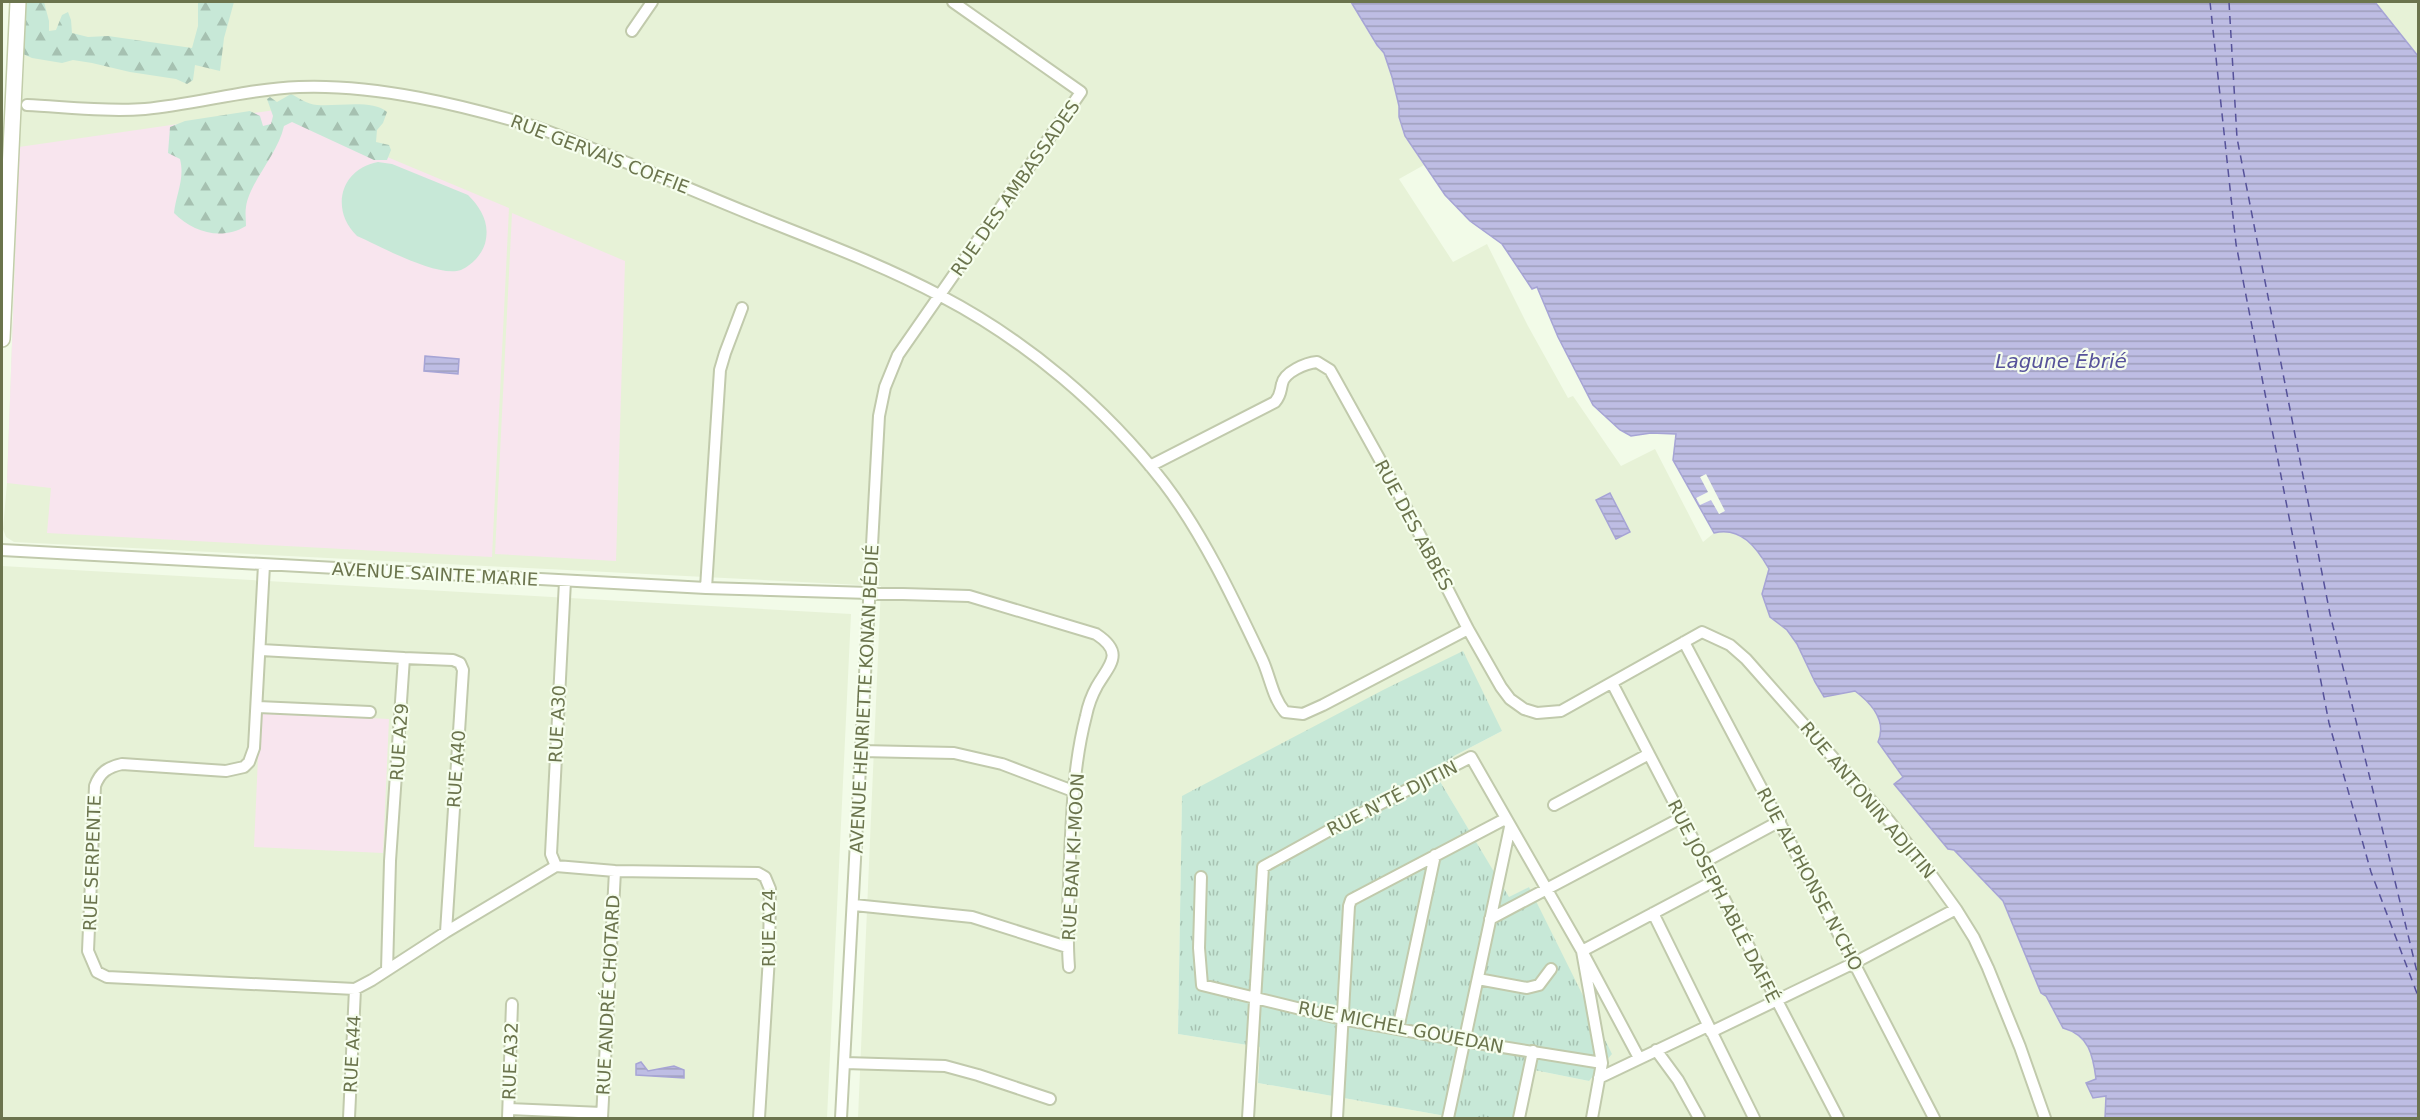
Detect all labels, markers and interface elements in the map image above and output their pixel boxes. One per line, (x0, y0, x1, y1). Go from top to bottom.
street label: RUE DES AMBASSADES (946, 96, 1084, 280)
street label: RUE GERVAIS COFFIE (508, 110, 692, 198)
water label: Lagune Ébrié (1995, 349, 2127, 373)
street label: RUE DES ABBÉS (1371, 456, 1457, 594)
street label: AVENUE HENRIETTE KONAN BÉDIÉ (845, 544, 883, 854)
street label: AVENUE SAINTE MARIE (331, 558, 539, 590)
street label: RUE A30 (544, 685, 570, 763)
street label: RUE A29 (386, 702, 412, 782)
street label: RUE ANTONIN ADJITIN (1796, 717, 1940, 883)
street label: RUE A40 (443, 729, 469, 809)
street label: RUE N'TÉ DJITIN (1323, 756, 1461, 840)
street label: RUE BAN KI-MOON (1058, 773, 1088, 941)
street label: RUE ALPHONSE N'CHO (1753, 784, 1867, 974)
street label: RUE SERPENTE (79, 795, 105, 931)
street label: RUE JOSEPH ABLÉ DAFFÉ (1664, 796, 1784, 1006)
street label: RUE A24 (758, 889, 779, 967)
street label: RUE ANDRÉ CHOTARD (592, 894, 624, 1096)
street label: RUE MICHEL GOUEDAN (1297, 997, 1505, 1057)
street label: RUE A44 (339, 1015, 365, 1093)
street label: RUE A32 (498, 1022, 522, 1100)

